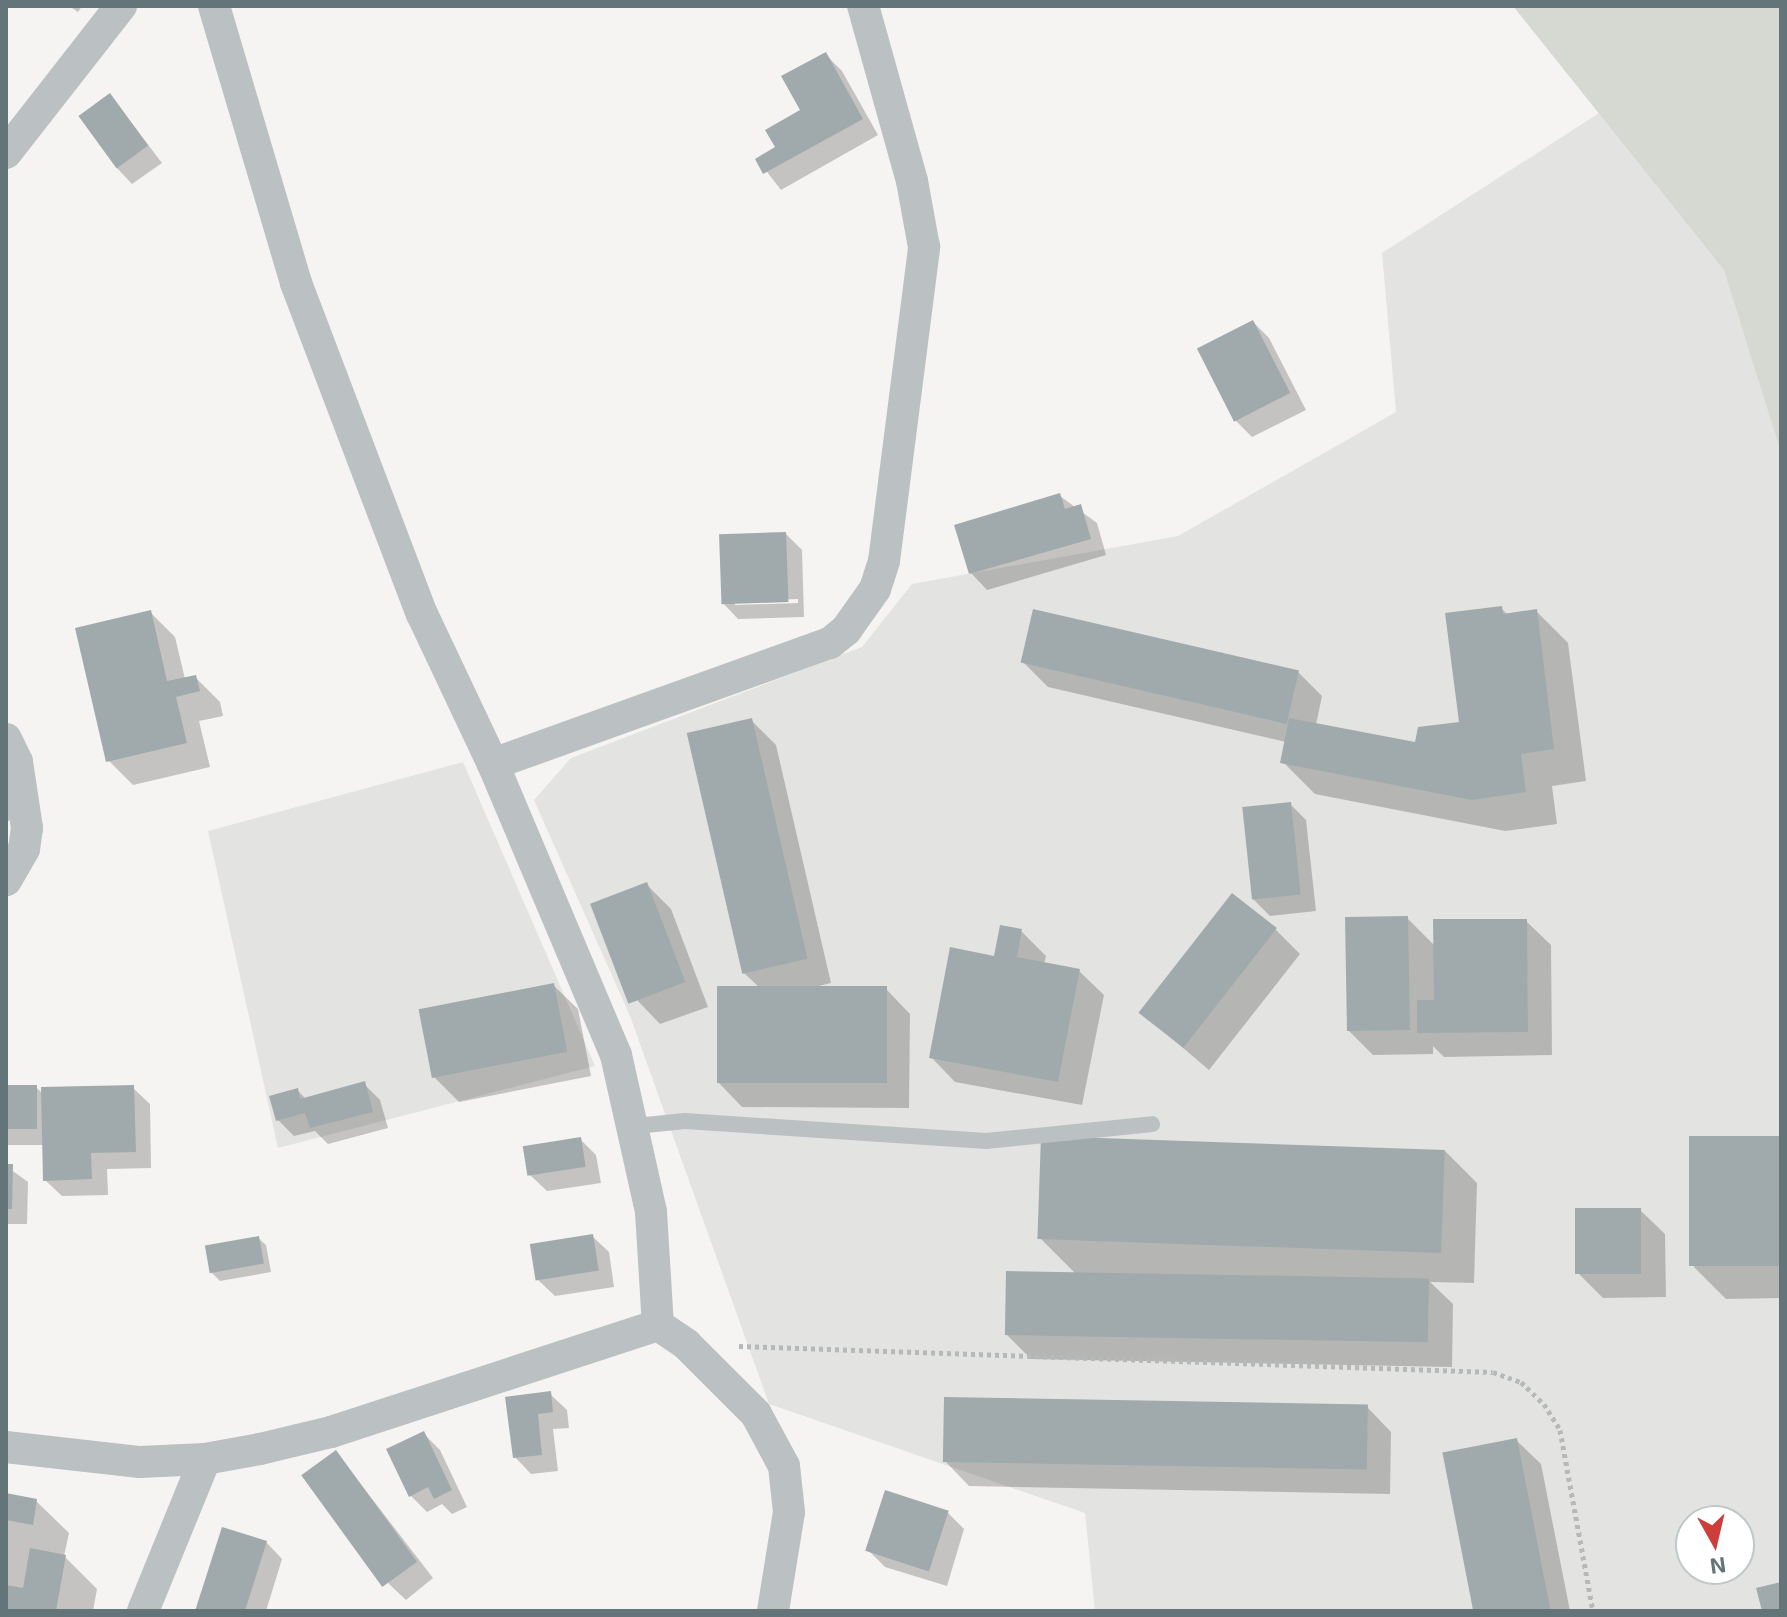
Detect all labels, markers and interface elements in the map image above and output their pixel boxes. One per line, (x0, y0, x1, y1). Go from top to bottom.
north arrow (1675, 1505, 1755, 1585)
text: N (1708, 1553, 1728, 1581)

